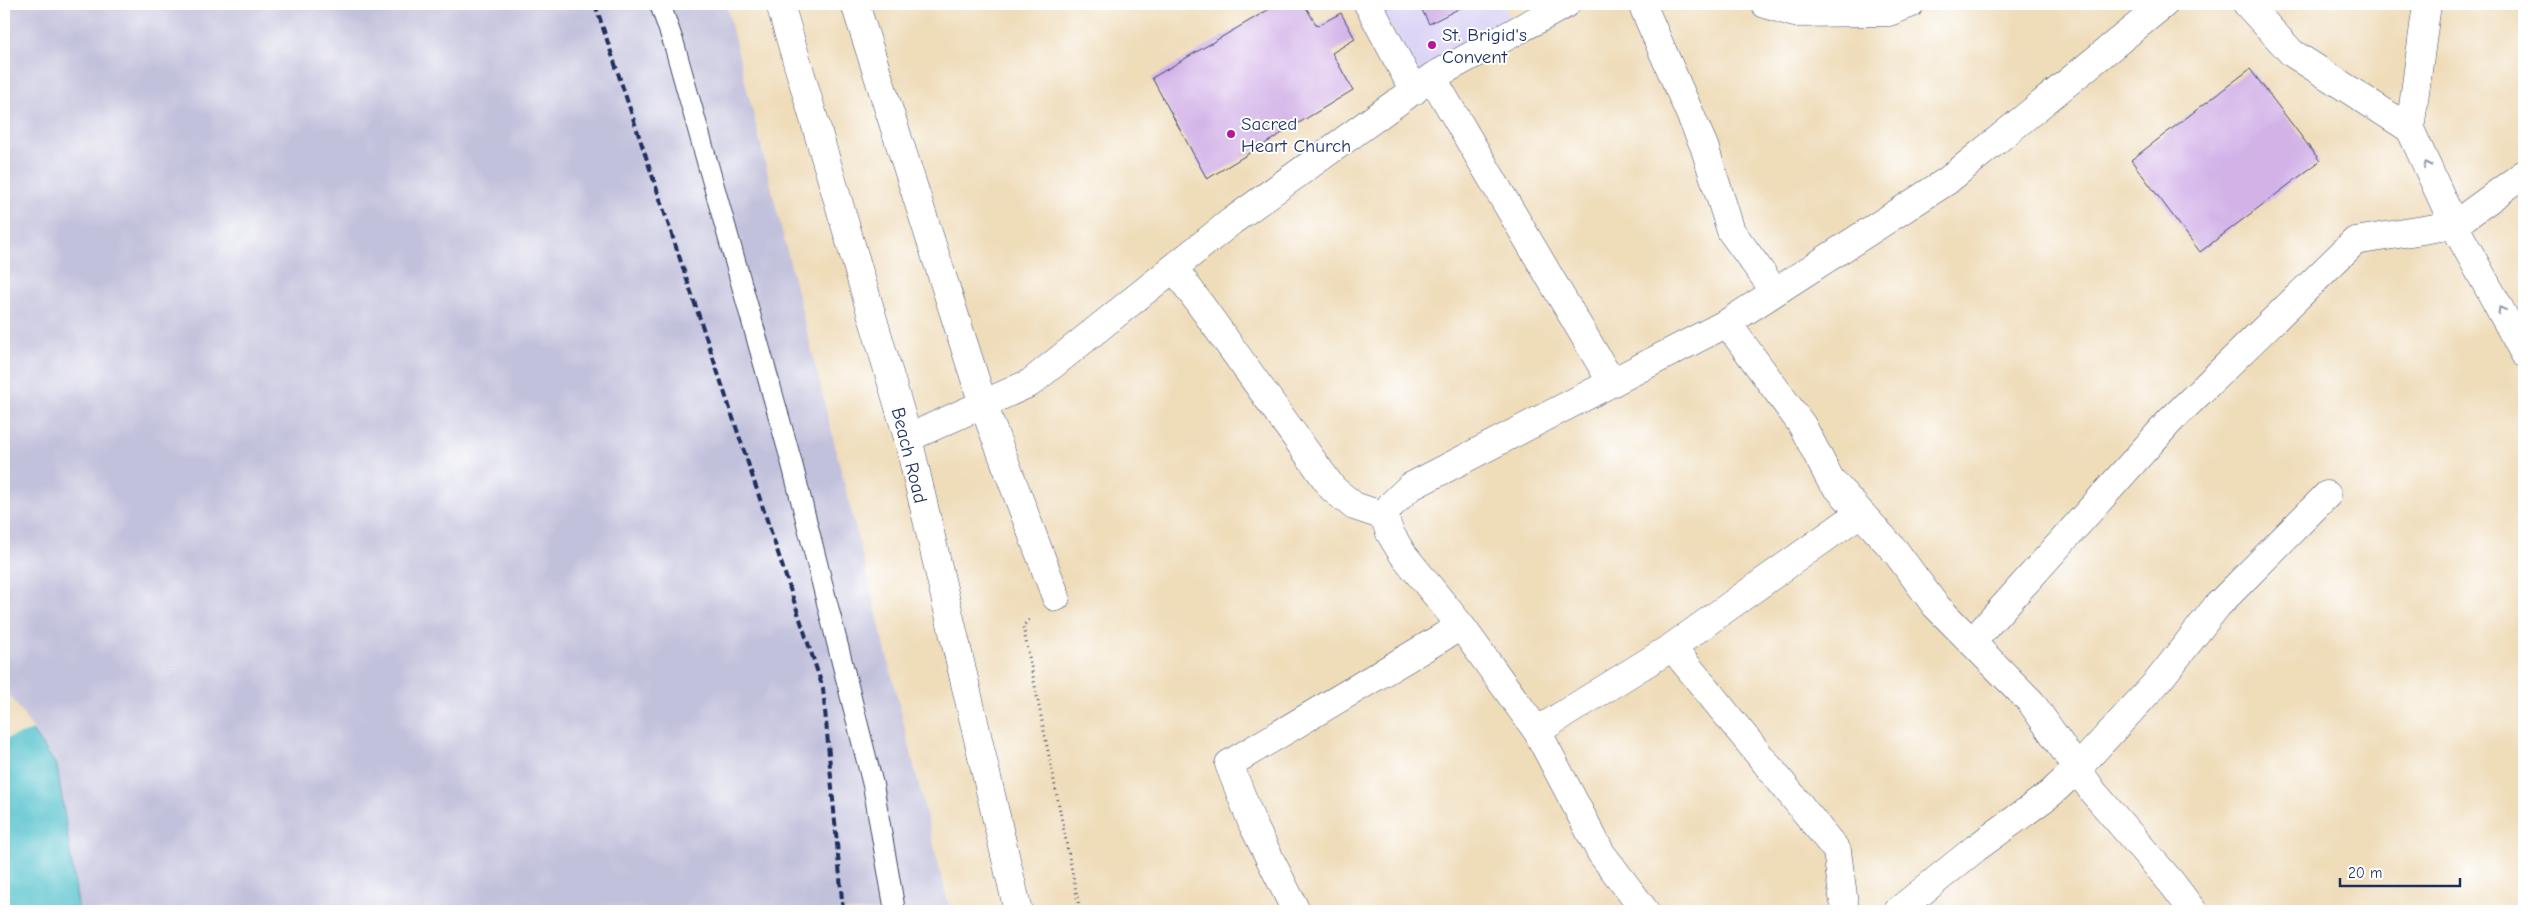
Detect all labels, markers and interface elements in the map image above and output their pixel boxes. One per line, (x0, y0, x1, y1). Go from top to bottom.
place label: St. Brigid's Convent (1442, 24, 1527, 68)
marker: St. Brigid's Convent (1426, 39, 1438, 51)
place label: Sacred Heart Church (1241, 113, 1351, 157)
marker: Sacred Heart Church (1225, 128, 1237, 140)
one-way arrow (2423, 161, 2434, 170)
one-way arrow (2497, 306, 2507, 315)
street label: Beach Road (887, 405, 932, 505)
scale bar (2340, 855, 2460, 887)
text: 20 m (2348, 864, 2382, 882)

